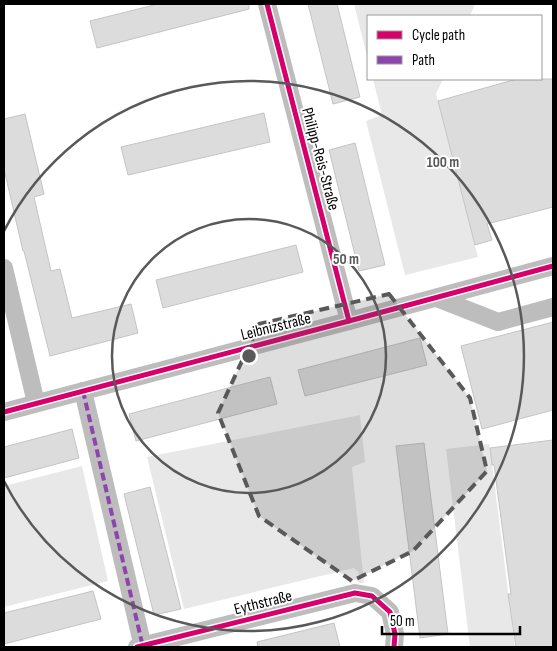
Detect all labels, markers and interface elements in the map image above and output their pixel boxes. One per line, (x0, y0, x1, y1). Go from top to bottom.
legend (367, 15, 542, 80)
text: Cycle path (412, 26, 465, 45)
text: Path (412, 51, 435, 70)
street label: Philipp-Reis-Straße (297, 106, 343, 212)
text: 100 m (427, 153, 459, 172)
text: 50 m (333, 250, 359, 269)
street label: Leibnizstraße (239, 309, 313, 345)
centre of rings (240, 347, 258, 365)
street label: Eythstraße (232, 587, 294, 619)
scale bar (382, 604, 520, 636)
text: 50 m (390, 612, 415, 631)

